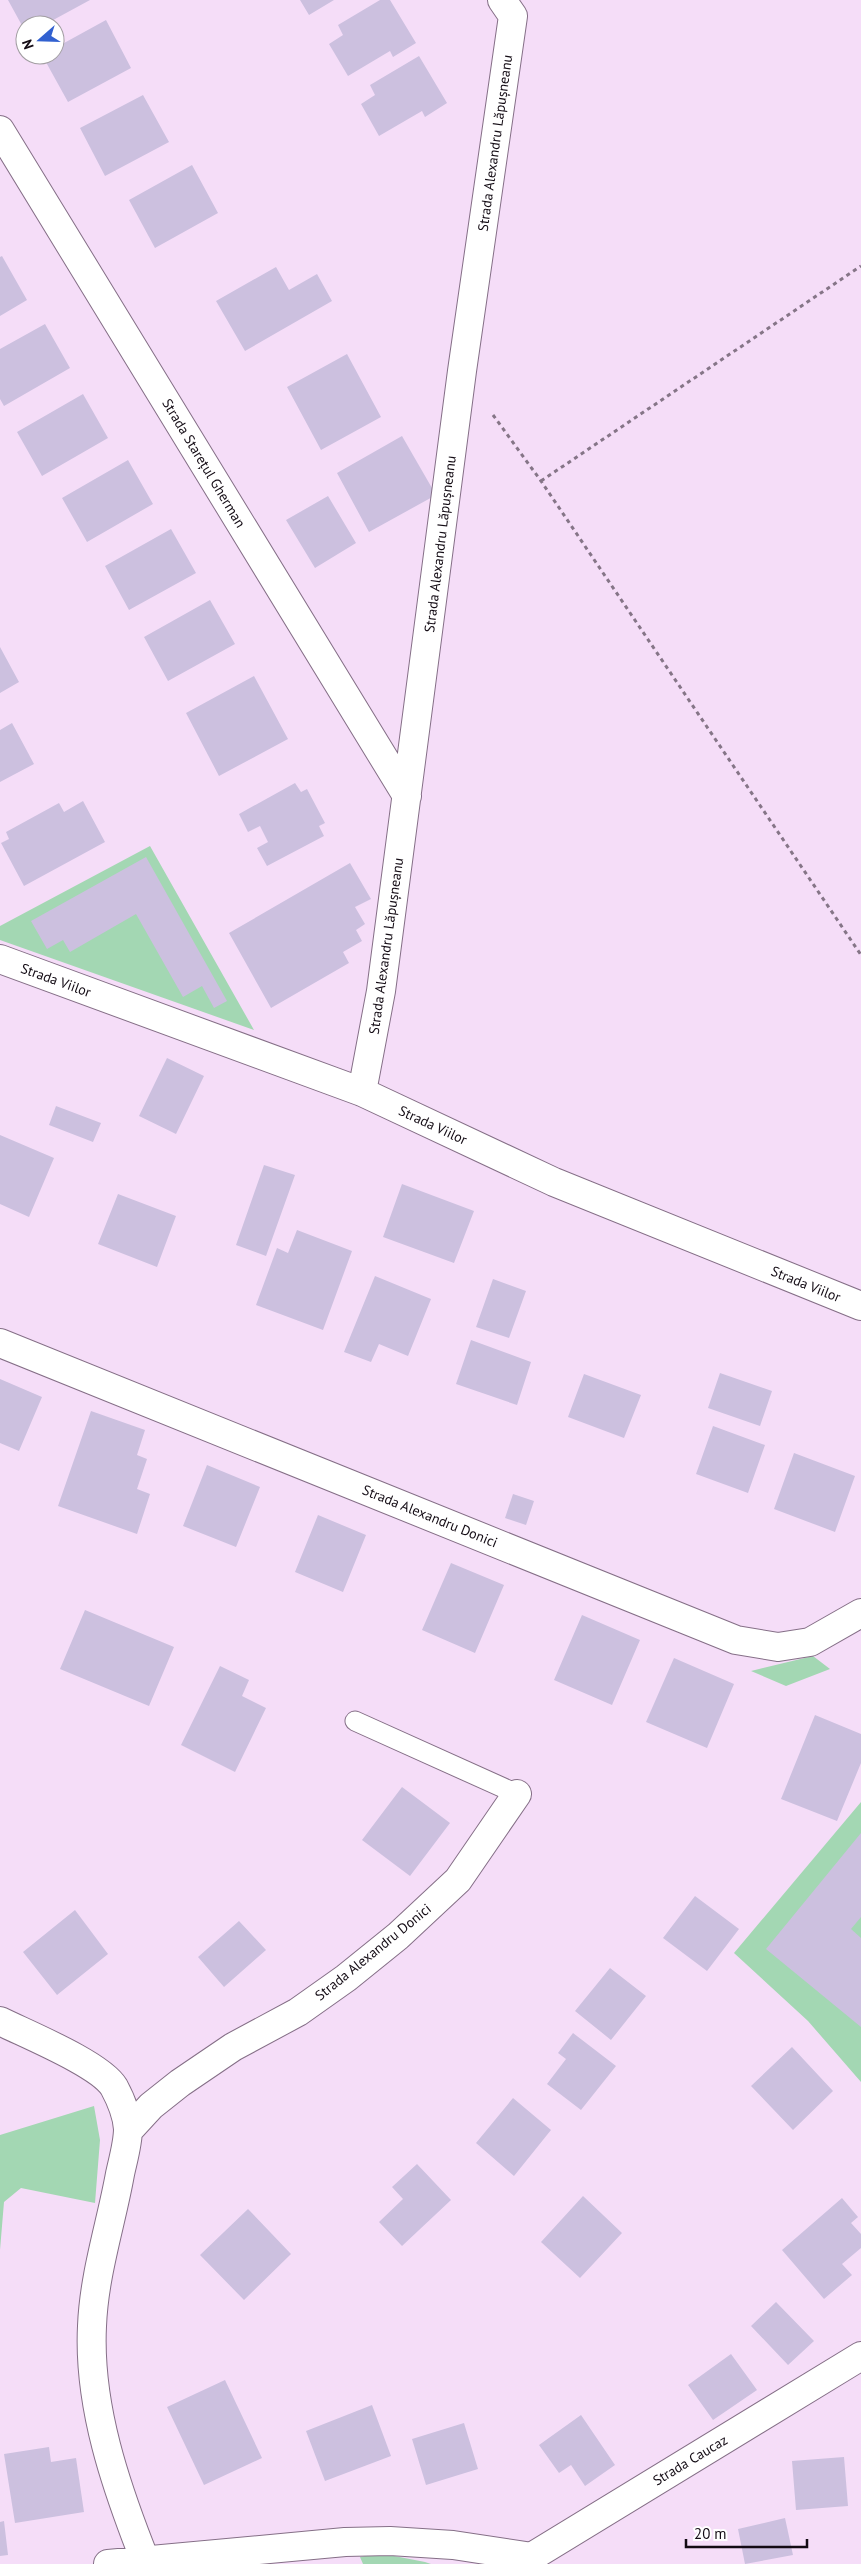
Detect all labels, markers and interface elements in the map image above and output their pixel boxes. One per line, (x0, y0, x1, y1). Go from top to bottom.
north arrow (15, 15, 65, 65)
text: N (18, 37, 38, 52)
street label: Strada Alexandru Lăpușneanu (474, 53, 516, 233)
street label: Strada Starețul Gherman (158, 395, 250, 531)
street label: Strada Alexandru Lăpușneanu (420, 454, 460, 634)
street label: Strada Alexandru Lăpușneanu (365, 856, 407, 1036)
street label: Strada Viilor (18, 959, 94, 1001)
street label: Strada Viilor (396, 1101, 470, 1149)
street label: Strada Viilor (769, 1262, 844, 1306)
street label: Strada Alexandru Donici (360, 1481, 500, 1551)
street label: Strada Alexandru Donici (311, 1900, 435, 2004)
street label: Strada Caucaz (649, 2431, 731, 2489)
scale bar (686, 2516, 807, 2548)
text: 20 m (694, 2524, 727, 2543)

